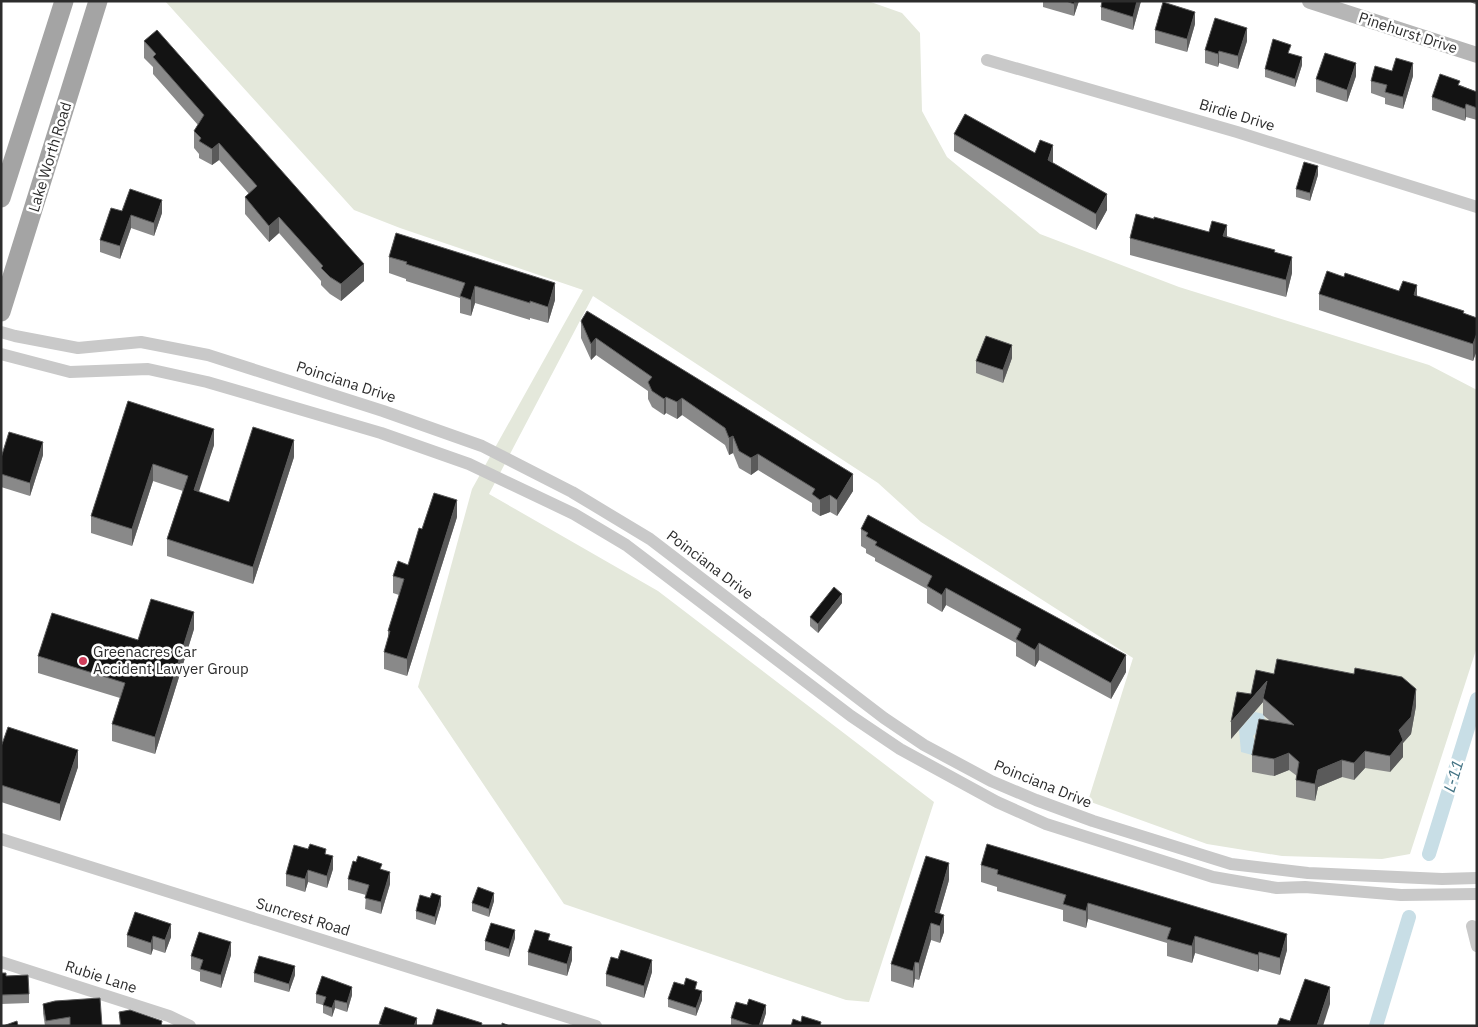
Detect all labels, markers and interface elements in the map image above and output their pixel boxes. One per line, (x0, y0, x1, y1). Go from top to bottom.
street label: Pinehurst Drive (1356, 8, 1460, 57)
street label: Birdie Drive (1197, 94, 1277, 135)
street label: Lake Worth Road (24, 100, 75, 214)
street label: Poinciana Drive (294, 356, 398, 407)
street label: Poinciana Drive (663, 526, 757, 603)
place label: Greenacres Car Accident Lawyer Group (93, 642, 249, 678)
marker: Greenacres Car Accident Lawyer Group (77, 655, 89, 667)
street label: Poinciana Drive (992, 755, 1095, 812)
water label: L-11 (1439, 757, 1467, 795)
street label: Suncrest Road (254, 893, 353, 940)
street label: Rubie Lane (63, 956, 140, 997)

